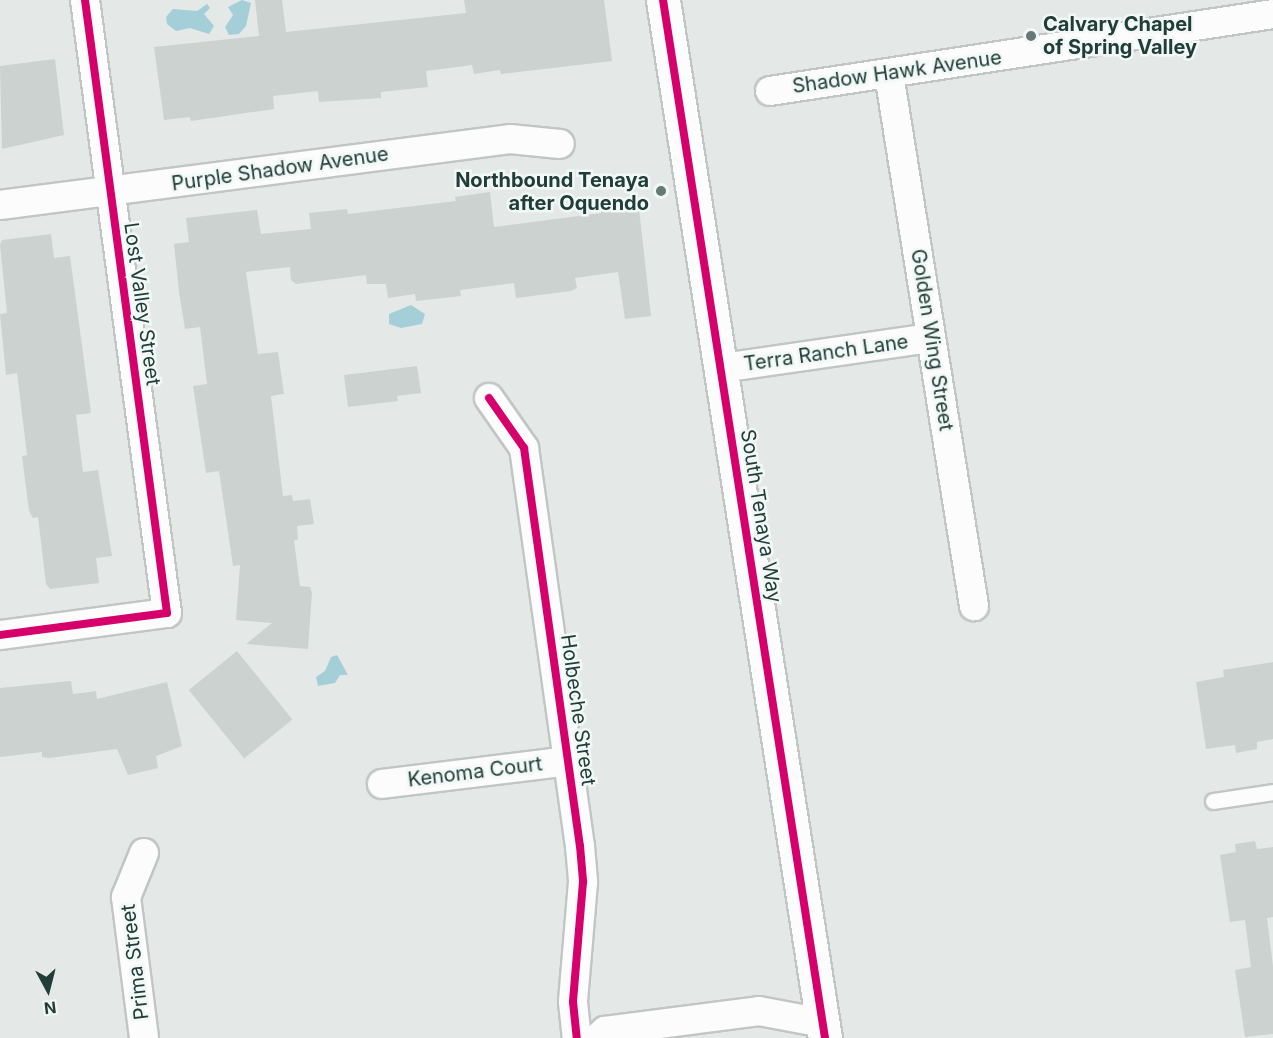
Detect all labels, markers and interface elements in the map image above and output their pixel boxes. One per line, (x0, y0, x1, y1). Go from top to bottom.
place label: Calvary Chapel of Spring Valley (1043, 13, 1197, 60)
marker: Calvary Chapel of Spring Valley (1024, 29, 1038, 43)
street label: Shadow Hawk Avenue (791, 45, 1003, 99)
street label: Purple Shadow Avenue (170, 142, 390, 196)
place label: Northbound Tenaya after Oquendo (455, 168, 649, 215)
marker: Northbound Tenaya after Oquendo (654, 184, 668, 198)
street label: Lost Valley Street (119, 221, 165, 387)
street label: Golden Wing Street (906, 247, 958, 433)
street label: Terra Ranch Lane (742, 330, 910, 376)
street label: South Tenaya Way (735, 428, 787, 604)
street label: Holbeche Street (555, 633, 601, 787)
street label: Kenoma Court (406, 752, 544, 792)
street label: Prima Street (116, 903, 154, 1021)
north arrow (18, 960, 78, 1020)
text: N (43, 997, 57, 1019)

